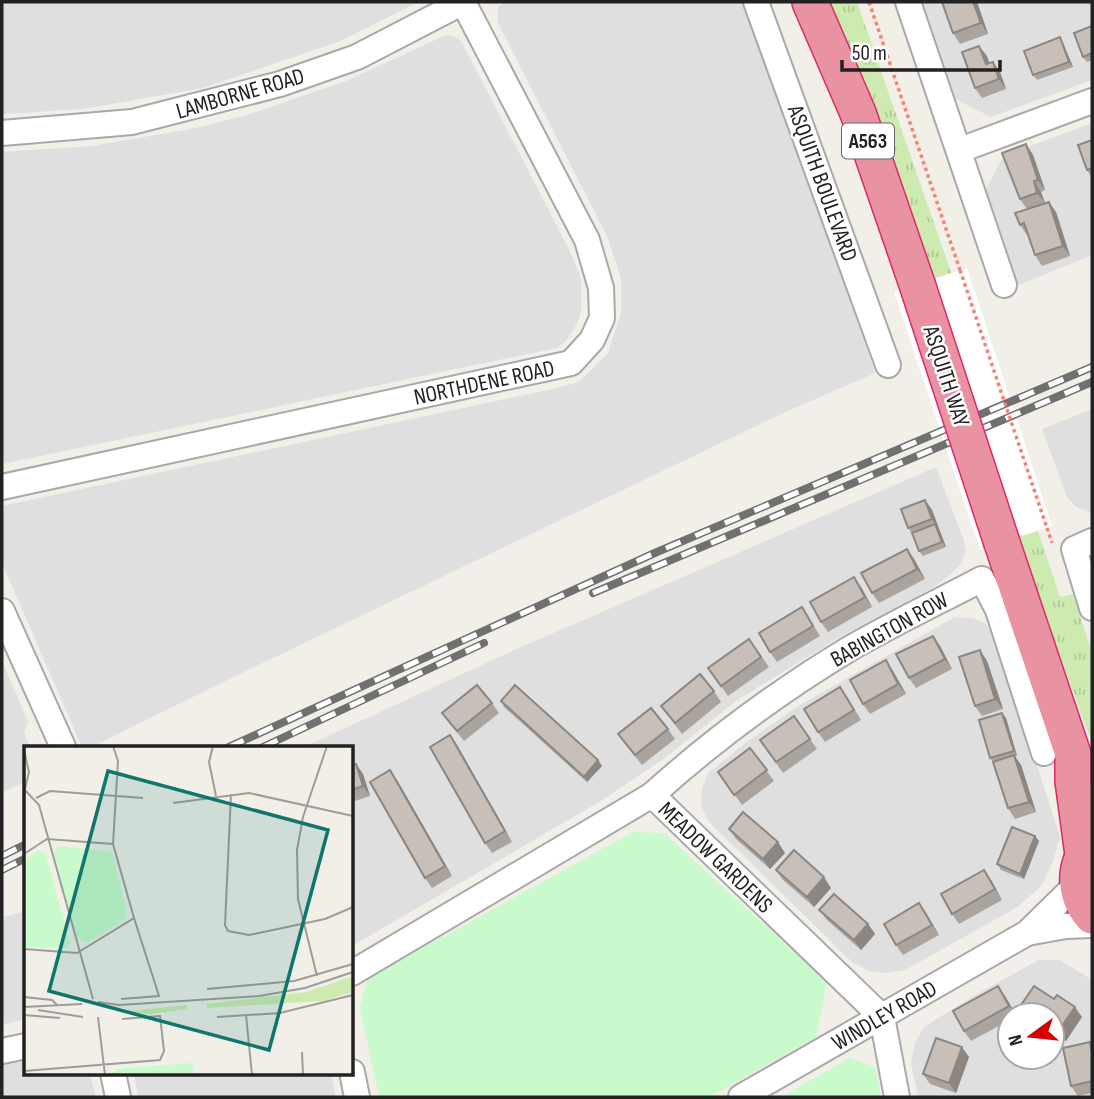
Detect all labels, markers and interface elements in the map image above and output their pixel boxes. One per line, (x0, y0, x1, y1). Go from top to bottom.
scale bar (842, 28, 1000, 72)
text: 50 m (852, 41, 887, 66)
street label: LAMBORNE ROAD (173, 62, 308, 126)
street label: ASQUITH BOULEVARD (780, 100, 863, 265)
road number: A563 (842, 124, 894, 158)
street label: ASQUITH WAY (916, 321, 976, 431)
street label: NORTHDENE ROAD (411, 354, 557, 412)
street label: BABINGTON ROW (826, 586, 953, 674)
inset map (24, 746, 354, 1074)
street label: MEADOW GARDENS (652, 796, 778, 919)
street label: WINDLEY ROAD (827, 975, 942, 1057)
north arrow (996, 1001, 1066, 1071)
text: N (1004, 1032, 1028, 1048)

